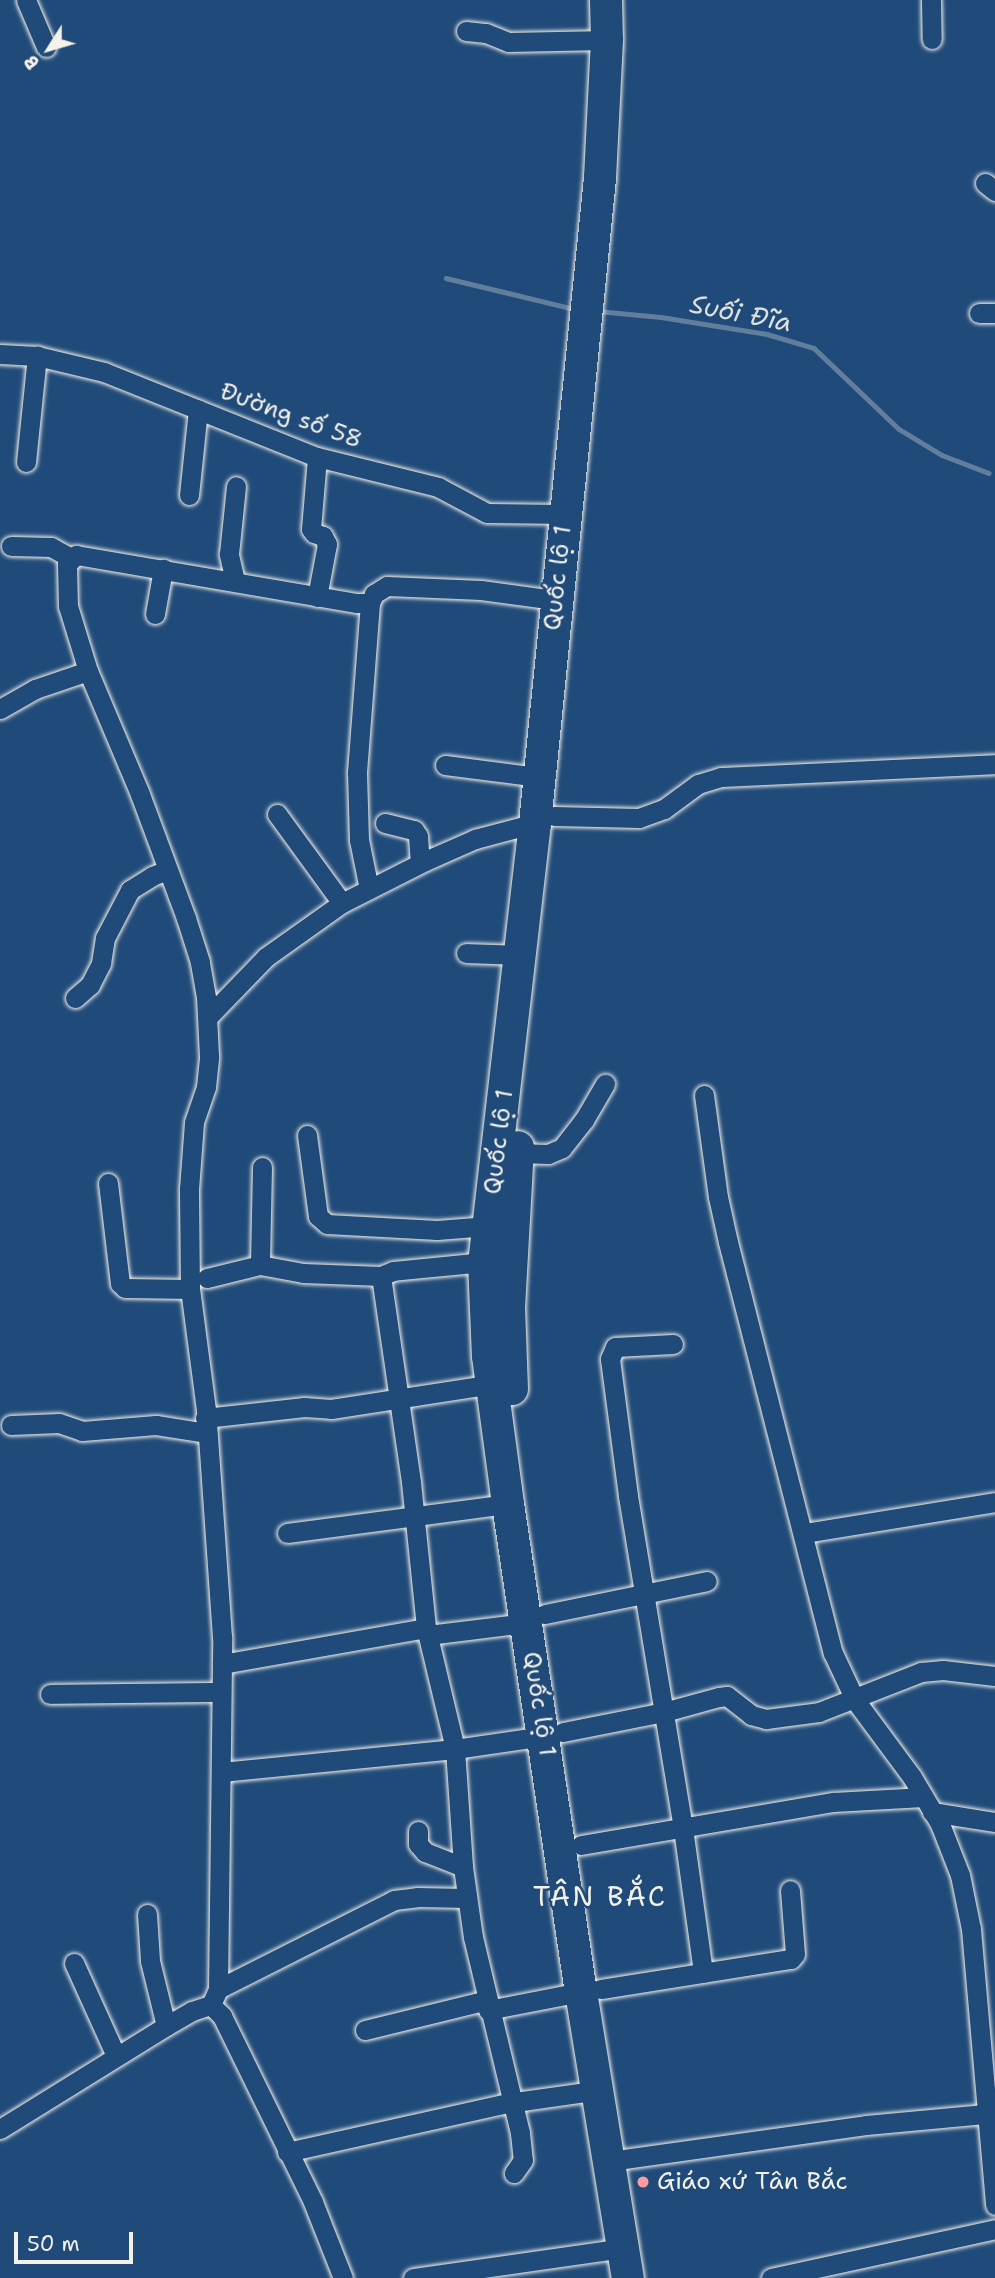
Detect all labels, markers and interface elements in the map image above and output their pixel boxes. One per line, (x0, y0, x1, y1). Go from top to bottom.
north arrow (14, 14, 84, 84)
text: B (18, 50, 45, 74)
water label: Suối Đĩa (688, 288, 794, 338)
street label: Đường số 58 (216, 377, 366, 455)
street label: Quốc lộ 1 (538, 524, 578, 632)
street label: Quốc lộ 1 (478, 1088, 520, 1196)
street label: Quốc lộ 1 (517, 1650, 561, 1758)
district label: TÂN BẮC (534, 1879, 666, 1913)
place label: Giáo xứ Tân Bắc (657, 2168, 848, 2196)
marker: Giáo xứ Tân Bắc (635, 2174, 651, 2190)
scale bar (18, 2218, 136, 2262)
text: 50 m (27, 2230, 80, 2258)

